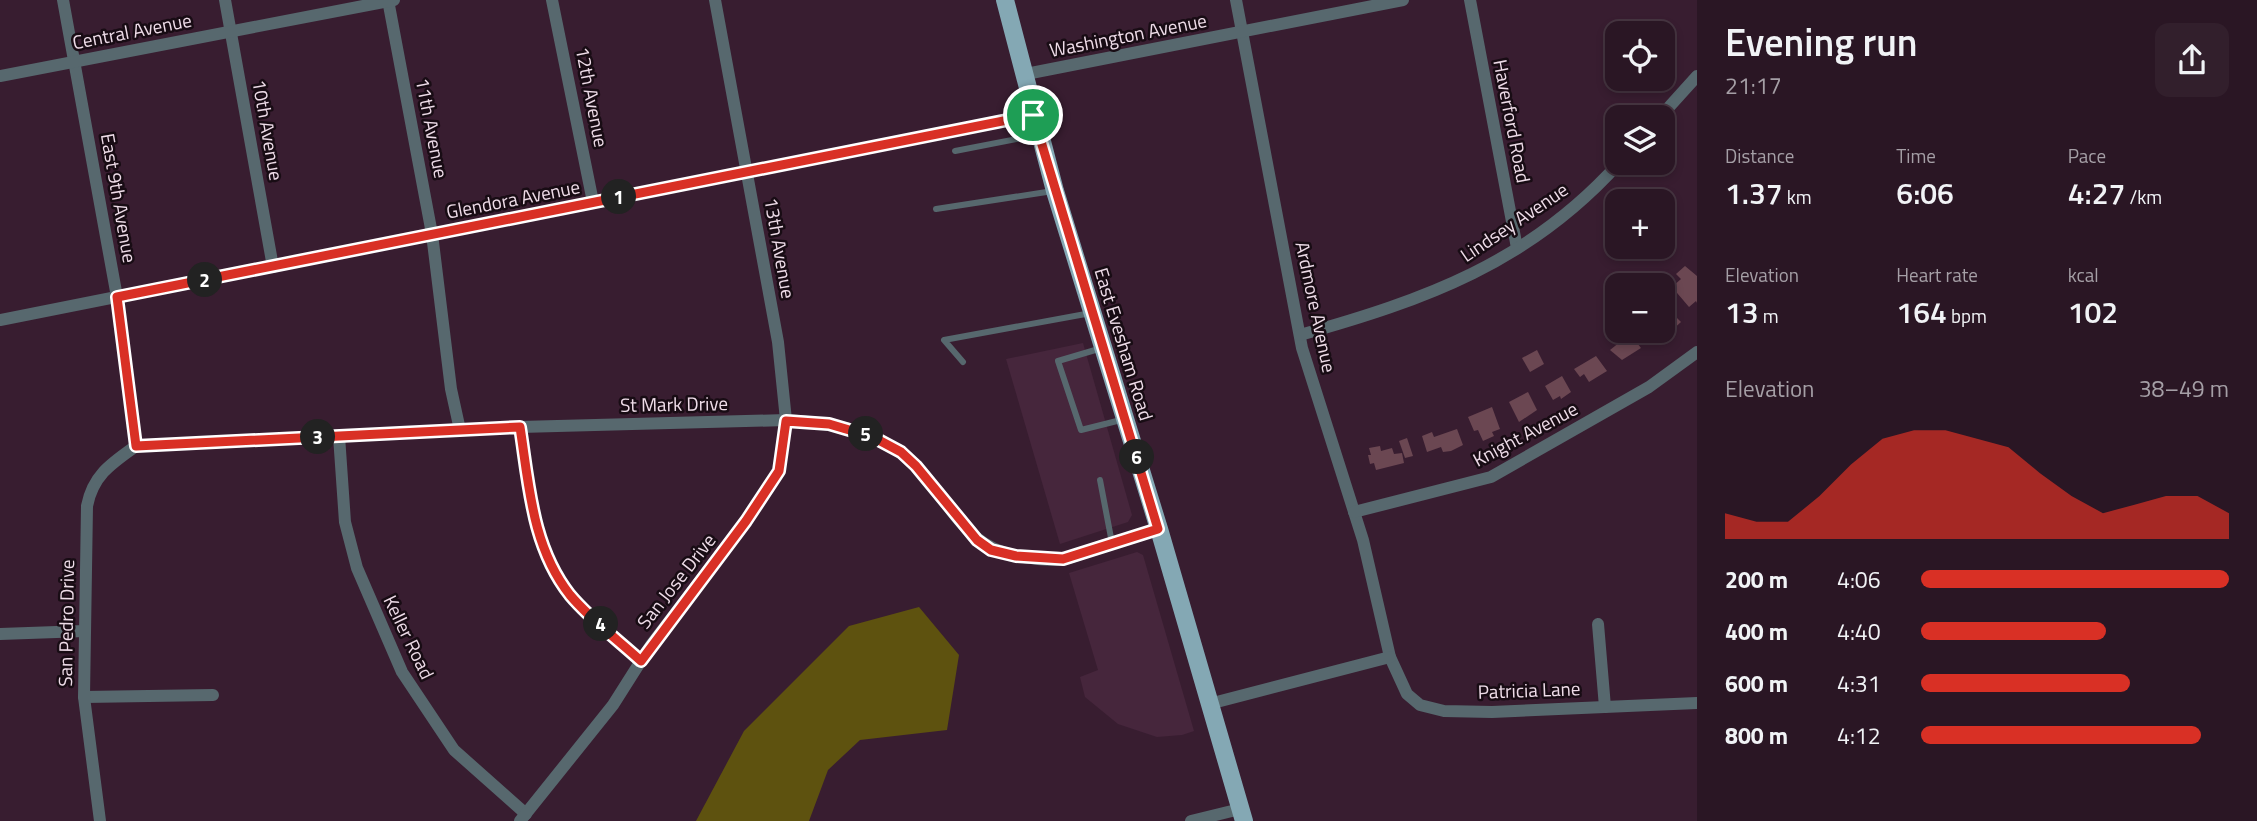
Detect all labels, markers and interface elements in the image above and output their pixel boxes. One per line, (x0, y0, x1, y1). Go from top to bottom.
street label: Central Avenue (70, 5, 194, 56)
street label: Washington Avenue (1047, 5, 1209, 64)
text: Evening run (1725, 13, 1918, 71)
map controls (1605, 21, 1675, 343)
button: locate (1605, 21, 1675, 91)
button: share (2155, 23, 2229, 97)
street label: 12th Avenue (569, 44, 616, 150)
street label: Haverford Road (1486, 57, 1539, 185)
text: 21:17 (1725, 68, 1782, 103)
street label: 11th Avenue (409, 75, 456, 181)
street label: 10th Avenue (245, 77, 292, 183)
pin (1003, 85, 1063, 145)
icon: arrive (1014, 96, 1052, 134)
button: layers (1605, 105, 1675, 175)
street label: East 9th Avenue (94, 131, 145, 265)
text: Distance (1725, 141, 1794, 170)
text: Time (1896, 141, 1936, 170)
text: Pace (2068, 141, 2106, 170)
text: 1.37 (1725, 170, 1783, 216)
text: 6:06 (1896, 170, 1954, 216)
text: 4:27 (2068, 170, 2125, 216)
street label: Glendora Avenue (444, 171, 582, 226)
street label: Lindsey Avenue (1454, 175, 1573, 268)
pin: 1 (602, 180, 636, 214)
text: 1 (613, 182, 624, 211)
text: km (1783, 182, 1812, 211)
text: /km (2125, 182, 2162, 211)
button: + (1605, 189, 1675, 259)
street label: 13th Avenue (757, 195, 804, 301)
street label: Ardmore Avenue (1288, 239, 1345, 375)
text: Elevation (1725, 260, 1799, 289)
text: Heart rate (1896, 260, 1978, 289)
text: kcal (2068, 260, 2099, 289)
pin: 2 (188, 262, 222, 298)
street label: East Evesham Road (1087, 264, 1161, 424)
text: 2 (199, 265, 210, 294)
button: − (1605, 273, 1675, 343)
text: 13 (1725, 289, 1759, 335)
text: 164 (1896, 289, 1947, 335)
text: 102 (2068, 289, 2118, 335)
text: m (1759, 301, 1779, 330)
text: bpm (1947, 301, 1987, 330)
text: Elevation (1725, 371, 1814, 406)
text: 38–49 m (2139, 371, 2229, 406)
street label: St Mark Drive (620, 388, 728, 419)
street label: Knight Avenue (1467, 394, 1582, 473)
pin: 5 (848, 416, 884, 452)
text: 5 (860, 419, 871, 448)
pin: 3 (300, 420, 336, 454)
text: 3 (312, 422, 323, 451)
pin: 6 (1120, 440, 1154, 475)
text: 6 (1131, 442, 1142, 471)
street label: San Jose Drive (629, 527, 722, 634)
street label: San Pedro Drive (50, 559, 81, 687)
text: 200 m (1725, 562, 1788, 597)
text: 4:06 (1837, 562, 1881, 597)
street label: Keller Road (377, 590, 442, 684)
pin: 4 (584, 606, 618, 642)
text: 4 (595, 609, 606, 638)
text: 400 m (1725, 614, 1788, 649)
text: 4:40 (1837, 614, 1881, 649)
text: 600 m (1725, 666, 1788, 701)
text: 4:31 (1837, 666, 1881, 701)
street label: Patricia Lane (1477, 673, 1581, 706)
text: 800 m (1725, 718, 1788, 753)
text: 4:12 (1837, 718, 1881, 753)

